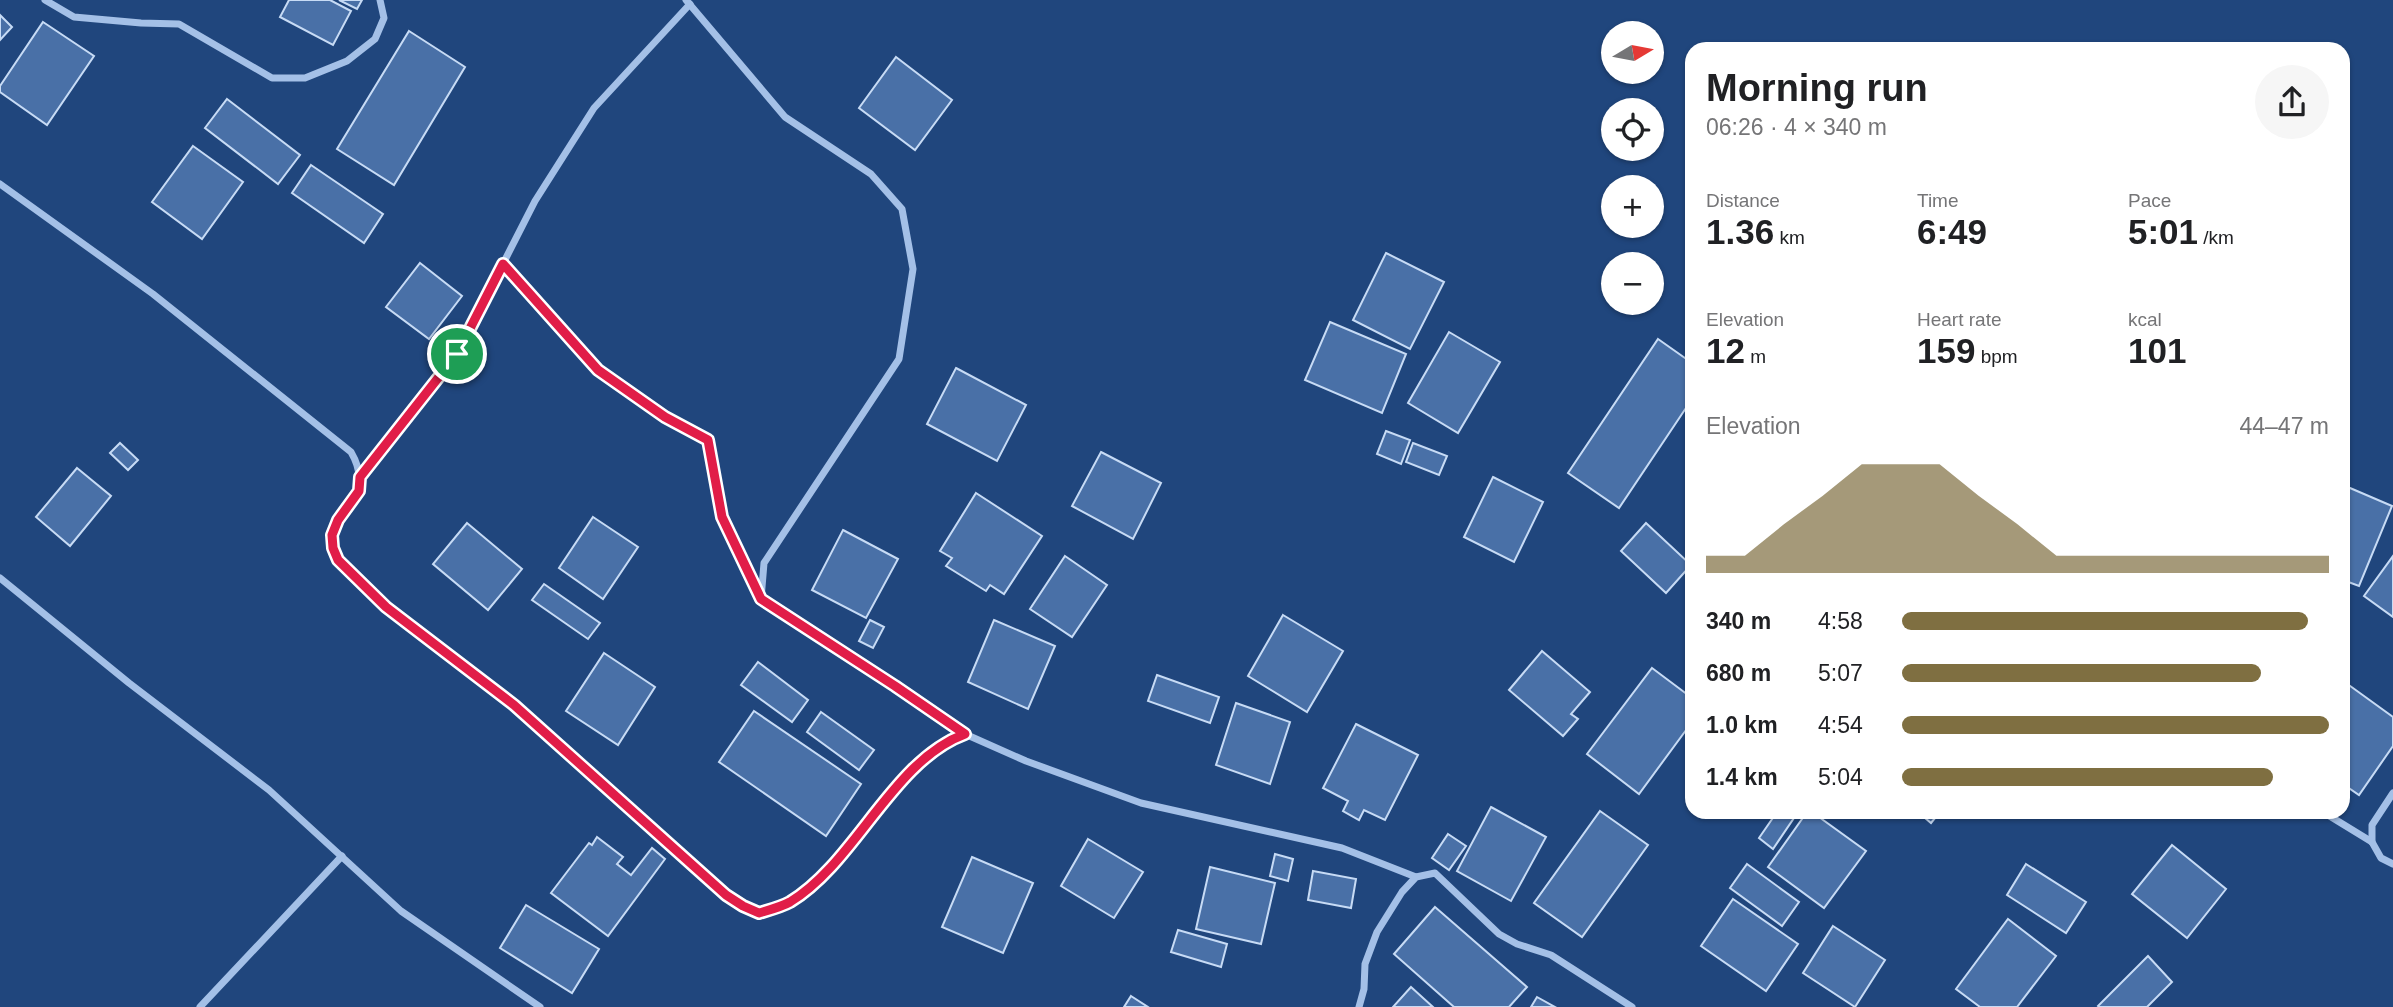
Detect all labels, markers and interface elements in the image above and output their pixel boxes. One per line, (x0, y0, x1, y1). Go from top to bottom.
north arrow (1601, 21, 1664, 84)
map controls (1601, 21, 1664, 315)
button: share (2255, 65, 2329, 139)
text: Morning run (1706, 67, 1928, 109)
button: locate (1601, 98, 1664, 161)
text: 06:26 · 4 × 340 m (1706, 114, 1887, 140)
button: + (1601, 175, 1664, 238)
text: Distance (1706, 190, 1780, 211)
text: Time (1917, 190, 1959, 211)
text: Pace (2128, 190, 2171, 211)
text: 1.36 (1706, 212, 1774, 251)
text: 6:49 (1917, 212, 1987, 251)
text: 5:01 (2128, 212, 2198, 251)
text: km (1774, 227, 1805, 248)
text: /km (2198, 227, 2234, 248)
button: − (1601, 252, 1664, 315)
text: Elevation (1706, 309, 1784, 330)
text: Heart rate (1917, 309, 2001, 330)
text: kcal (2128, 309, 2162, 330)
pin (427, 324, 487, 384)
text: 12 (1706, 331, 1745, 370)
text: 159 (1917, 331, 1975, 370)
text: 101 (2128, 331, 2186, 370)
icon: arrive (438, 335, 476, 373)
text: m (1745, 346, 1766, 367)
text: bpm (1975, 346, 2018, 367)
text: Elevation (1706, 413, 1801, 439)
text: 44–47 m (2239, 413, 2329, 439)
text: 340 m (1706, 608, 1771, 634)
text: 4:58 (1818, 608, 1863, 634)
text: 680 m (1706, 660, 1771, 686)
text: 5:07 (1818, 660, 1863, 686)
text: 1.0 km (1706, 712, 1778, 738)
text: 4:54 (1818, 712, 1863, 738)
text: 1.4 km (1706, 764, 1778, 790)
text: 5:04 (1818, 764, 1863, 790)

